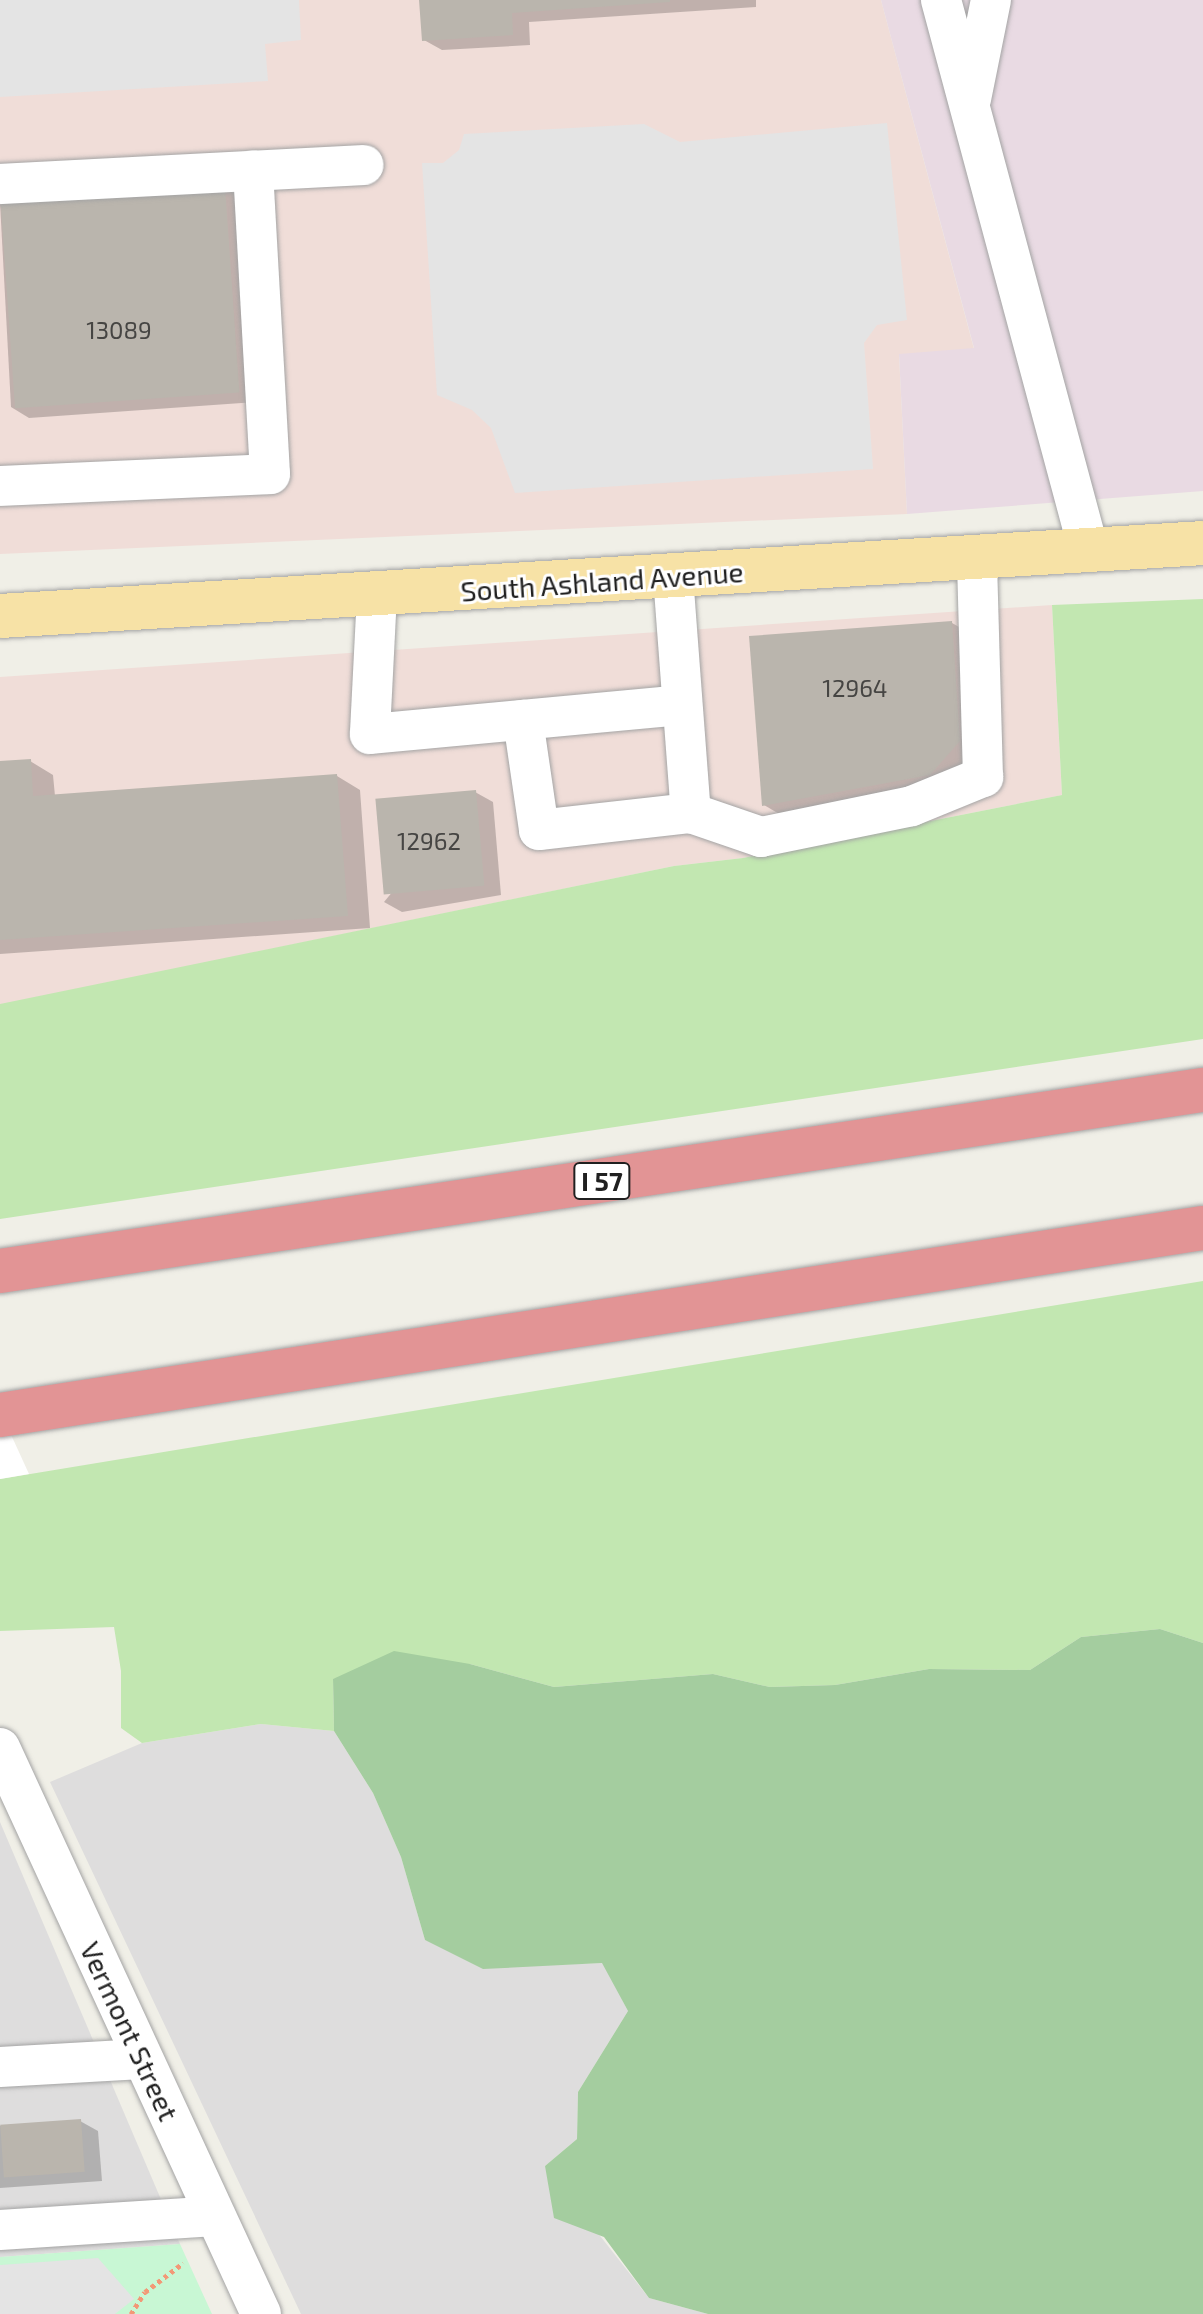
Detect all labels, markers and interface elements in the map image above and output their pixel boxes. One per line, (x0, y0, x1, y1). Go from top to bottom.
house number: 13089 (86, 316, 152, 344)
street label: South Ashland Avenue (459, 554, 745, 608)
house number: 12964 (822, 674, 888, 702)
house number: 12962 (397, 827, 461, 855)
road number: I 57 (572, 1159, 632, 1203)
street label: Vermont Street (74, 1936, 186, 2126)

